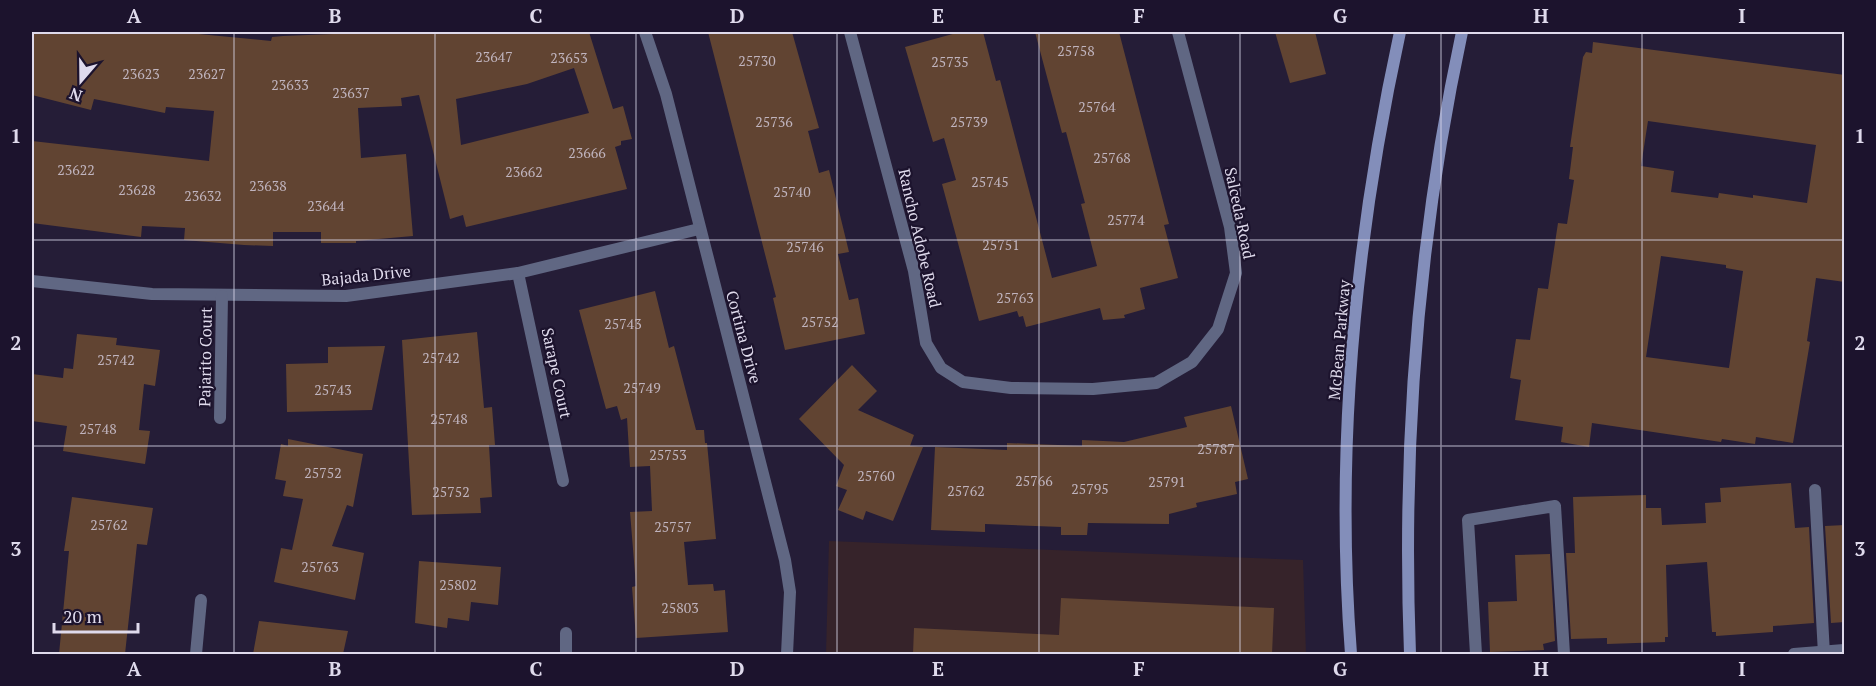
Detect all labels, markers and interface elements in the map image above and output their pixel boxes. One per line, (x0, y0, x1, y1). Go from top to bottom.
text: A (127, 2, 142, 29)
text: B (329, 2, 342, 29)
text: C (529, 2, 543, 29)
text: D (730, 2, 744, 29)
text: E (932, 2, 944, 29)
text: F (1133, 2, 1145, 29)
text: G (1333, 2, 1347, 29)
text: H (1533, 2, 1549, 29)
text: I (1738, 2, 1746, 29)
house number: 25758 (1057, 41, 1095, 60)
house number: 23647 (475, 47, 513, 66)
house number: 23653 (550, 48, 588, 67)
north arrow (51, 51, 111, 111)
house number: 25730 (738, 51, 776, 70)
house number: 25735 (931, 52, 969, 71)
house number: 23623 (122, 64, 160, 83)
house number: 23627 (188, 64, 226, 83)
house number: 23633 (271, 75, 309, 94)
text: N (66, 83, 85, 108)
house number: 23637 (332, 83, 370, 102)
house number: 25764 (1078, 97, 1116, 116)
house number: 25736 (755, 112, 793, 131)
house number: 25739 (950, 112, 988, 131)
text: 1 (10, 122, 22, 149)
text: 1 (1854, 122, 1866, 149)
house number: 23666 (568, 143, 606, 162)
house number: 25768 (1093, 148, 1131, 167)
house number: 23622 (57, 160, 95, 179)
house number: 23662 (505, 162, 543, 181)
street label: Salceda Road (1220, 165, 1260, 261)
street label: Rancho Adobe Road (893, 166, 947, 310)
house number: 25745 (971, 172, 1009, 191)
house number: 23638 (249, 176, 287, 195)
house number: 23628 (118, 180, 156, 199)
house number: 25740 (773, 182, 811, 201)
house number: 23632 (184, 186, 222, 205)
house number: 23644 (307, 196, 345, 215)
house number: 25774 (1107, 210, 1145, 229)
house number: 25751 (982, 235, 1020, 254)
house number: 25746 (786, 237, 824, 256)
street label: Bajada Drive (320, 259, 412, 291)
street label: McBean Parkway (1323, 278, 1355, 401)
street label: Cortina Drive (721, 288, 767, 386)
house number: 25763 (996, 288, 1034, 307)
street label: Pajarito Court (193, 307, 217, 407)
house number: 25752 (801, 312, 839, 331)
house number: 25743 (604, 314, 642, 333)
street label: Sarape Court (537, 326, 577, 420)
text: 2 (10, 329, 22, 356)
text: 2 (1854, 329, 1866, 356)
house number: 25742 (422, 348, 460, 367)
house number: 25742 (97, 350, 135, 369)
house number: 25749 (623, 378, 661, 397)
house number: 25743 (314, 380, 352, 399)
house number: 25748 (430, 409, 468, 428)
house number: 25748 (79, 419, 117, 438)
house number: 25787 (1197, 439, 1235, 458)
house number: 25753 (649, 445, 687, 464)
house number: 25752 (304, 463, 342, 482)
house number: 25760 (857, 466, 895, 485)
house number: 25766 (1015, 471, 1053, 490)
house number: 25791 (1148, 472, 1186, 491)
house number: 25795 (1071, 479, 1109, 498)
house number: 25762 (947, 481, 985, 500)
house number: 25752 (432, 482, 470, 501)
house number: 25762 (90, 515, 128, 534)
house number: 25757 (654, 517, 692, 536)
text: 3 (10, 535, 22, 562)
text: 3 (1854, 535, 1866, 562)
house number: 25763 (301, 557, 339, 576)
house number: 25802 (439, 575, 477, 594)
scale bar (54, 596, 138, 634)
house number: 25803 (661, 598, 699, 617)
text: 20 m (63, 604, 103, 628)
text: A (127, 655, 142, 682)
text: B (329, 655, 342, 682)
text: C (529, 655, 543, 682)
text: D (730, 655, 744, 682)
text: E (932, 655, 944, 682)
text: F (1133, 655, 1145, 682)
text: G (1333, 655, 1347, 682)
text: H (1533, 655, 1549, 682)
text: I (1738, 655, 1746, 682)

